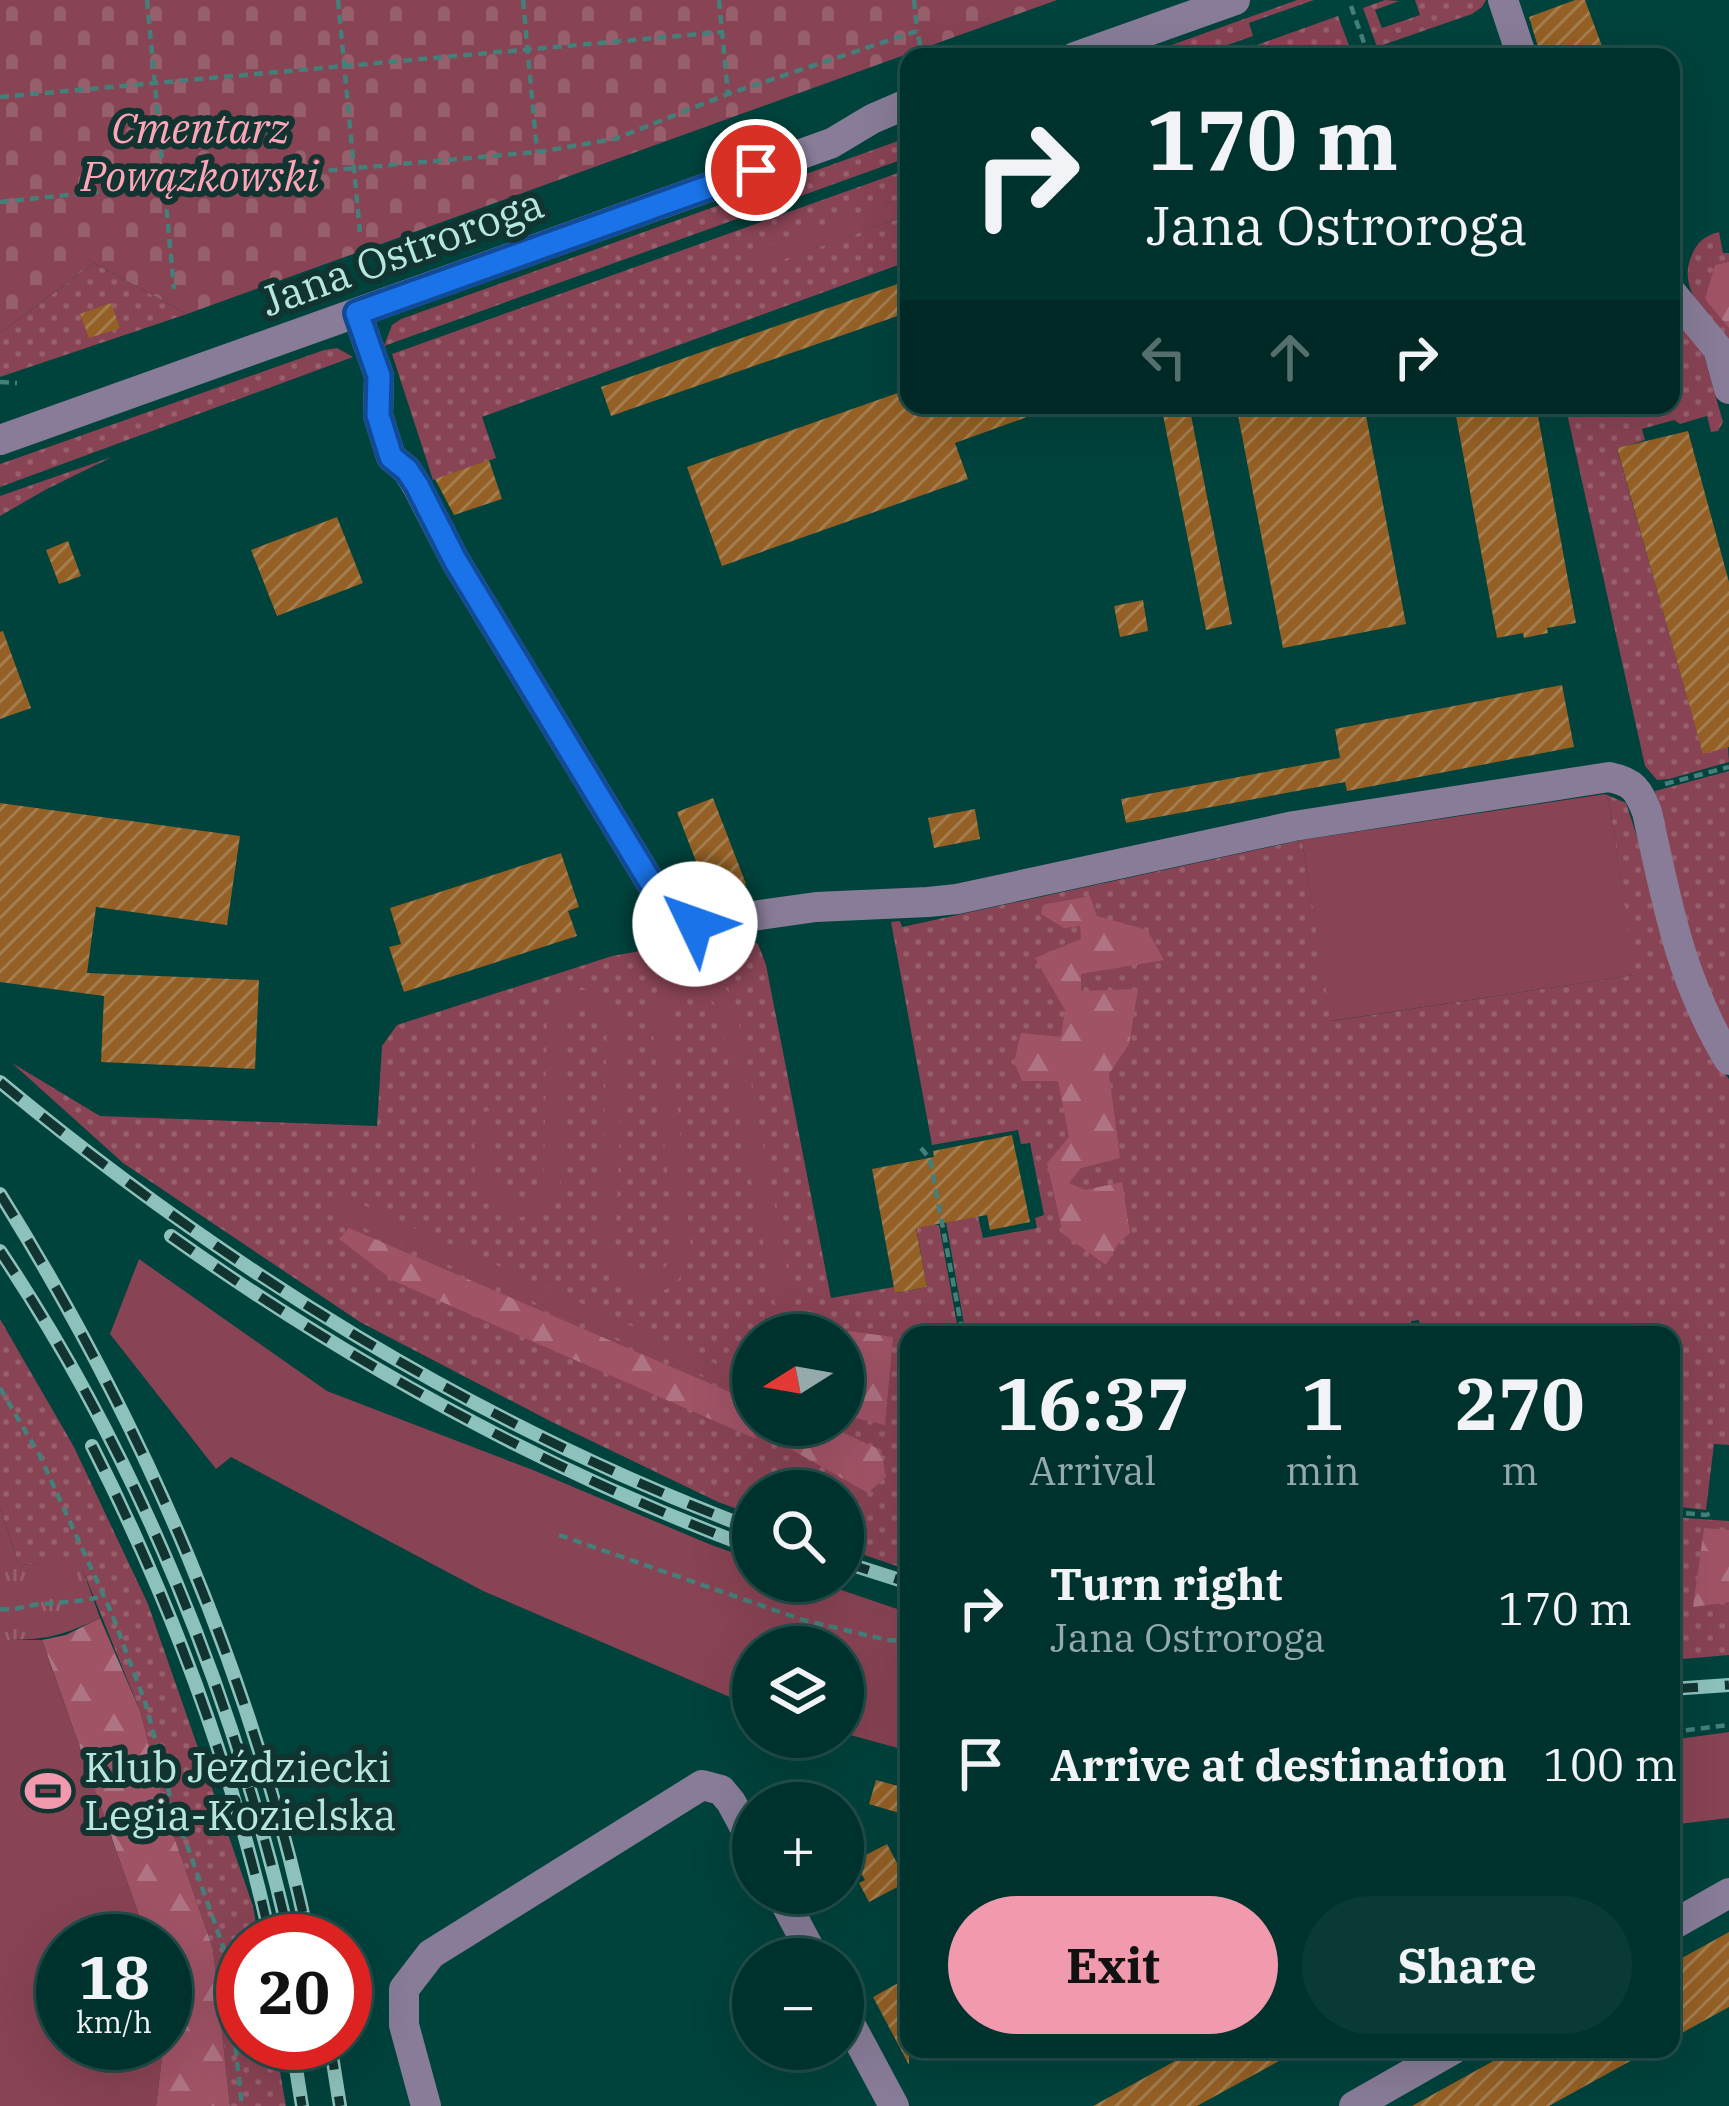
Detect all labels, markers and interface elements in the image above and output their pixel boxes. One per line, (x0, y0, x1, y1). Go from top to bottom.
text: 170 m (1146, 84, 1398, 193)
icon: right (948, 96, 1104, 252)
park label: Cmentarz Powązkowski (80, 100, 319, 203)
pin (705, 119, 807, 221)
icon: arrive (723, 137, 789, 203)
street label: Jana Ostroroga (253, 175, 551, 328)
text: Jana Ostroroga (1146, 190, 1528, 260)
icon: left (1131, 324, 1197, 390)
icon: ahead (1257, 324, 1323, 390)
icon: right (1383, 324, 1449, 390)
position arrow (632, 861, 758, 987)
north arrow (732, 1314, 864, 1446)
map controls (732, 1314, 864, 2070)
text: 16:37 (995, 1356, 1190, 1450)
text: 1 (1301, 1356, 1344, 1450)
text: 270 (1455, 1356, 1585, 1450)
text: Arrival (1029, 1445, 1156, 1496)
text: min (1285, 1445, 1360, 1496)
text: m (1501, 1445, 1538, 1496)
button: search (732, 1470, 864, 1602)
text: Turn right (1050, 1554, 1282, 1612)
icon: right (948, 1575, 1014, 1641)
text: 170 m (1498, 1579, 1632, 1637)
text: Jana Ostroroga (1050, 1612, 1326, 1663)
button: layers (732, 1626, 864, 1758)
icon: arrive (948, 1731, 1014, 1797)
text: Arrive at destination (1050, 1735, 1507, 1793)
text: 100 m (1543, 1735, 1677, 1793)
place label: Klub Jeździecki Legia-Kozielska (84, 1739, 397, 1842)
sports icon: Klub Jeździecki Legia-Kozielska (23, 1766, 73, 1816)
button: + (732, 1782, 864, 1914)
button: Exit (948, 1896, 1278, 2034)
button: Share (1302, 1896, 1632, 2034)
speed limit sign: 20 (216, 1914, 372, 2070)
text: 18 (78, 1937, 150, 2016)
button: − (732, 1938, 864, 2070)
text: km/h (76, 2002, 152, 2041)

